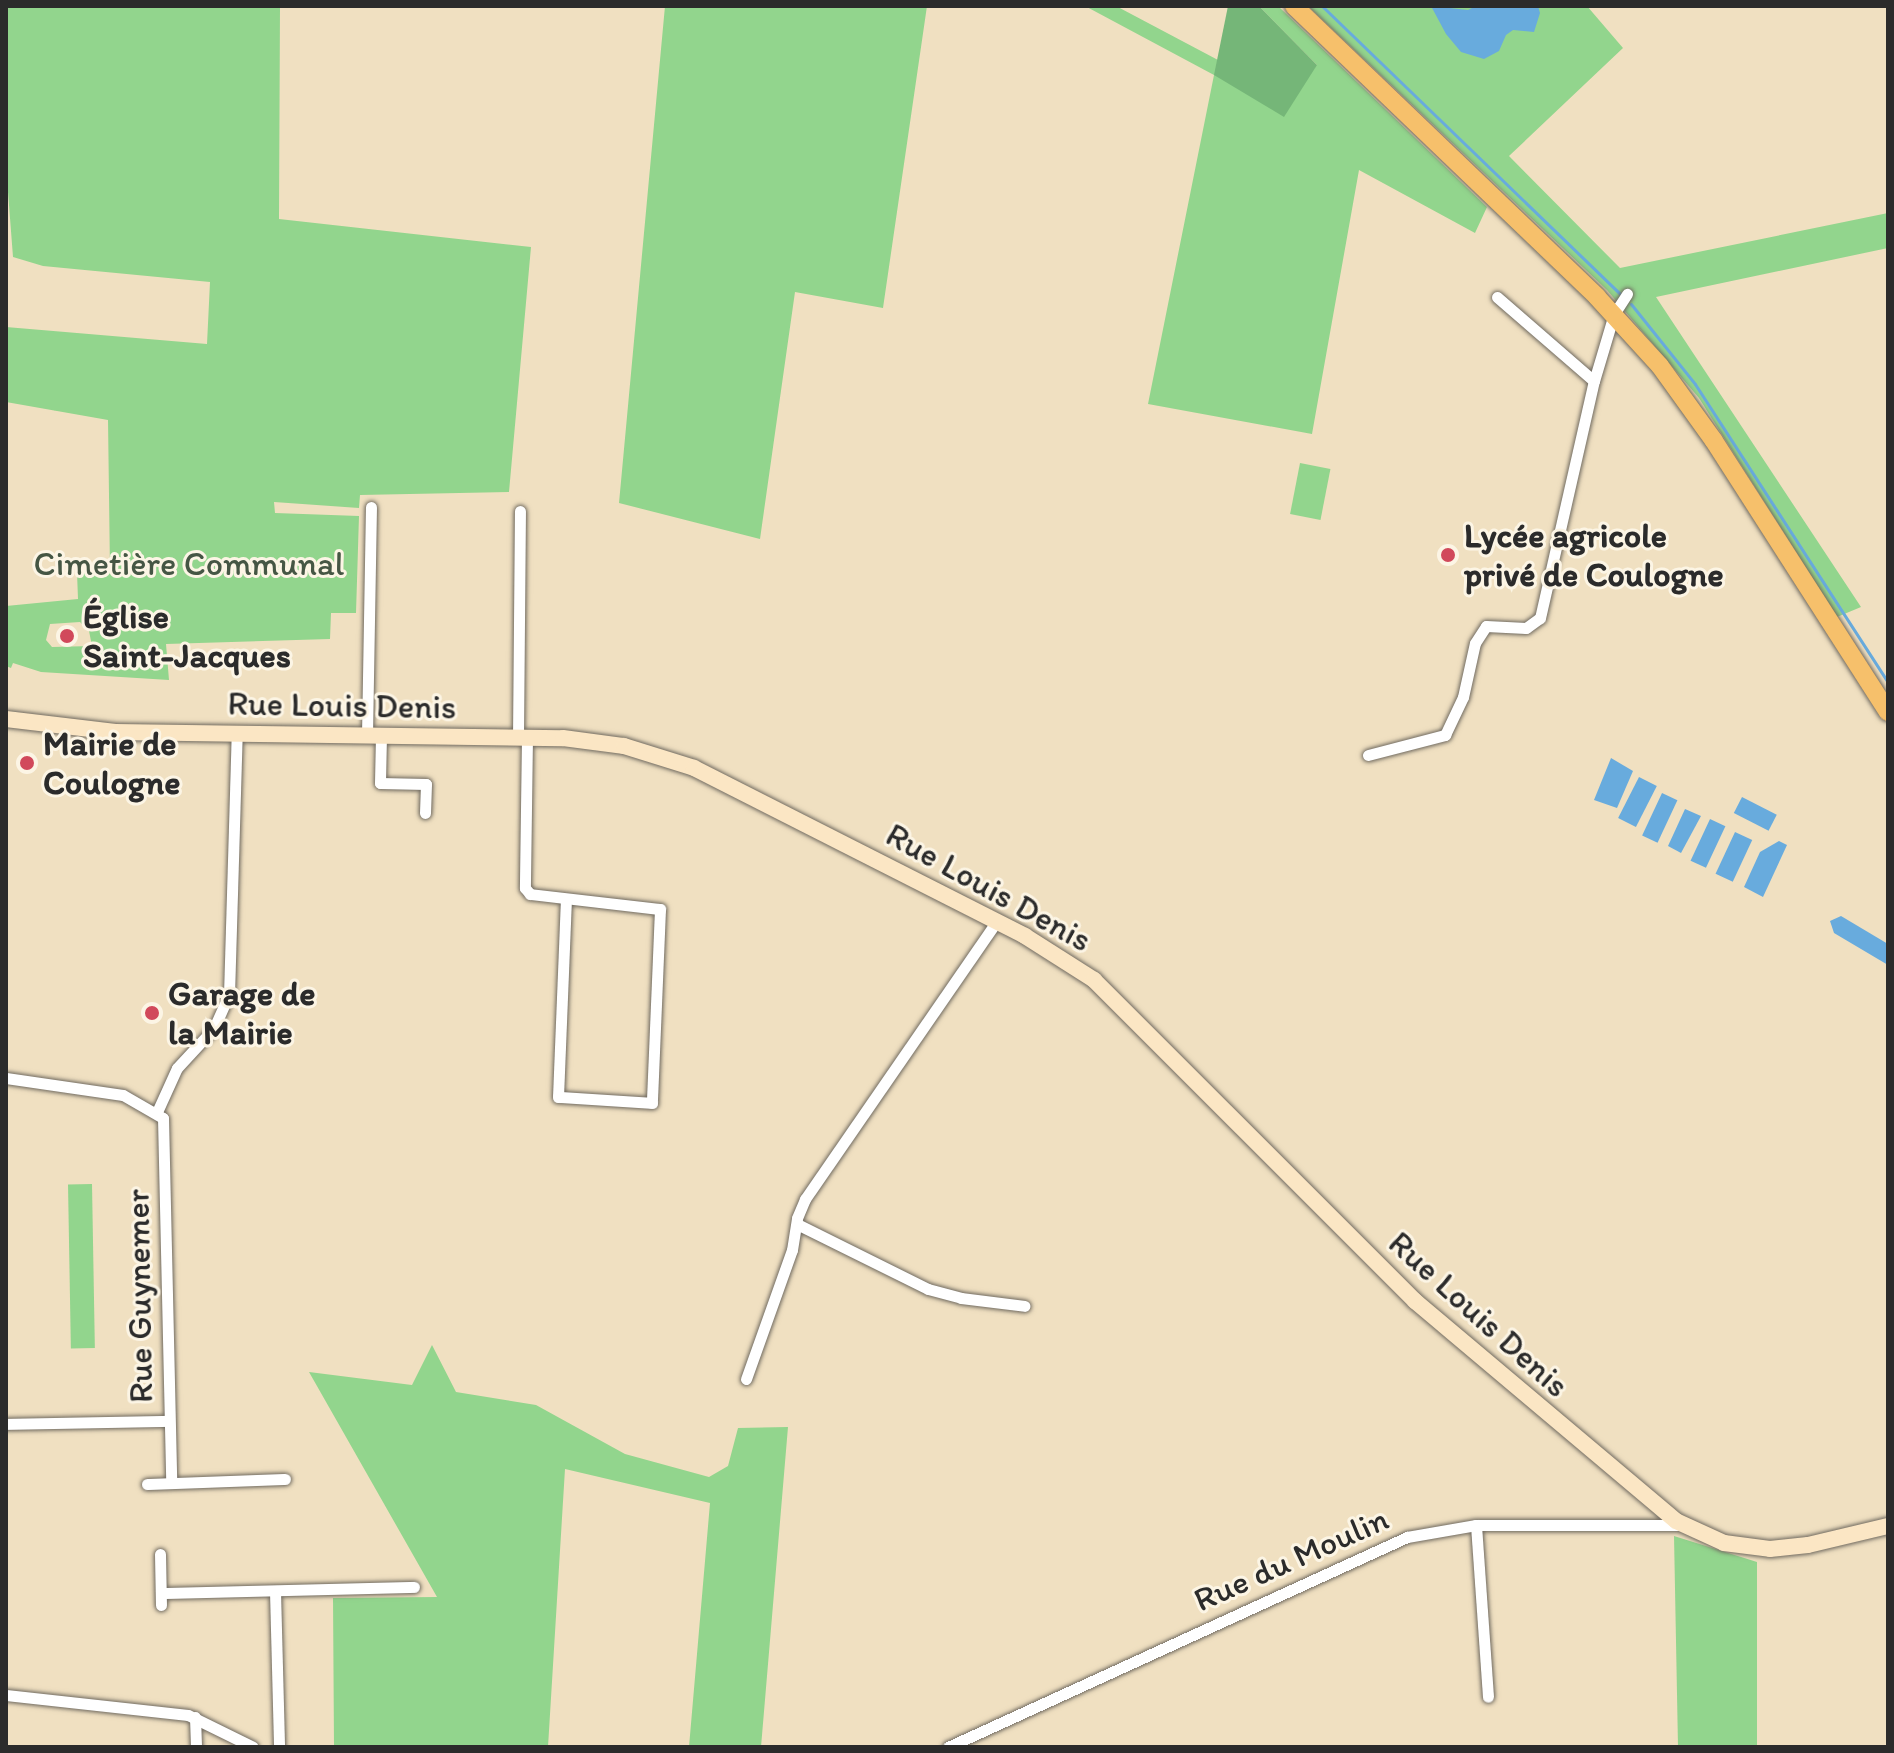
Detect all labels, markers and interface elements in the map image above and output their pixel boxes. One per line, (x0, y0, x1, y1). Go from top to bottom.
place label: Lycée agricole privé de Coulogne (1464, 515, 1723, 594)
park label: Cimetière Communal (34, 544, 344, 584)
marker: Lycée agricole privé de Coulogne (1439, 546, 1457, 564)
place label: Église Saint-Jacques (83, 596, 291, 676)
marker: Église Saint-Jacques (58, 627, 76, 645)
street label: Rue Louis Denis (227, 683, 457, 727)
place label: Mairie de Coulogne (43, 723, 180, 802)
marker: Mairie de Coulogne (18, 754, 36, 772)
street label: Rue Louis Denis (879, 814, 1099, 960)
place label: Garage de la Mairie (168, 973, 316, 1052)
marker: Garage de la Mairie (143, 1004, 161, 1022)
street label: Rue Guynemer (117, 1189, 161, 1403)
street label: Rue Louis Denis (1380, 1222, 1578, 1406)
street label: Rue du Moulin (1188, 1498, 1394, 1620)

